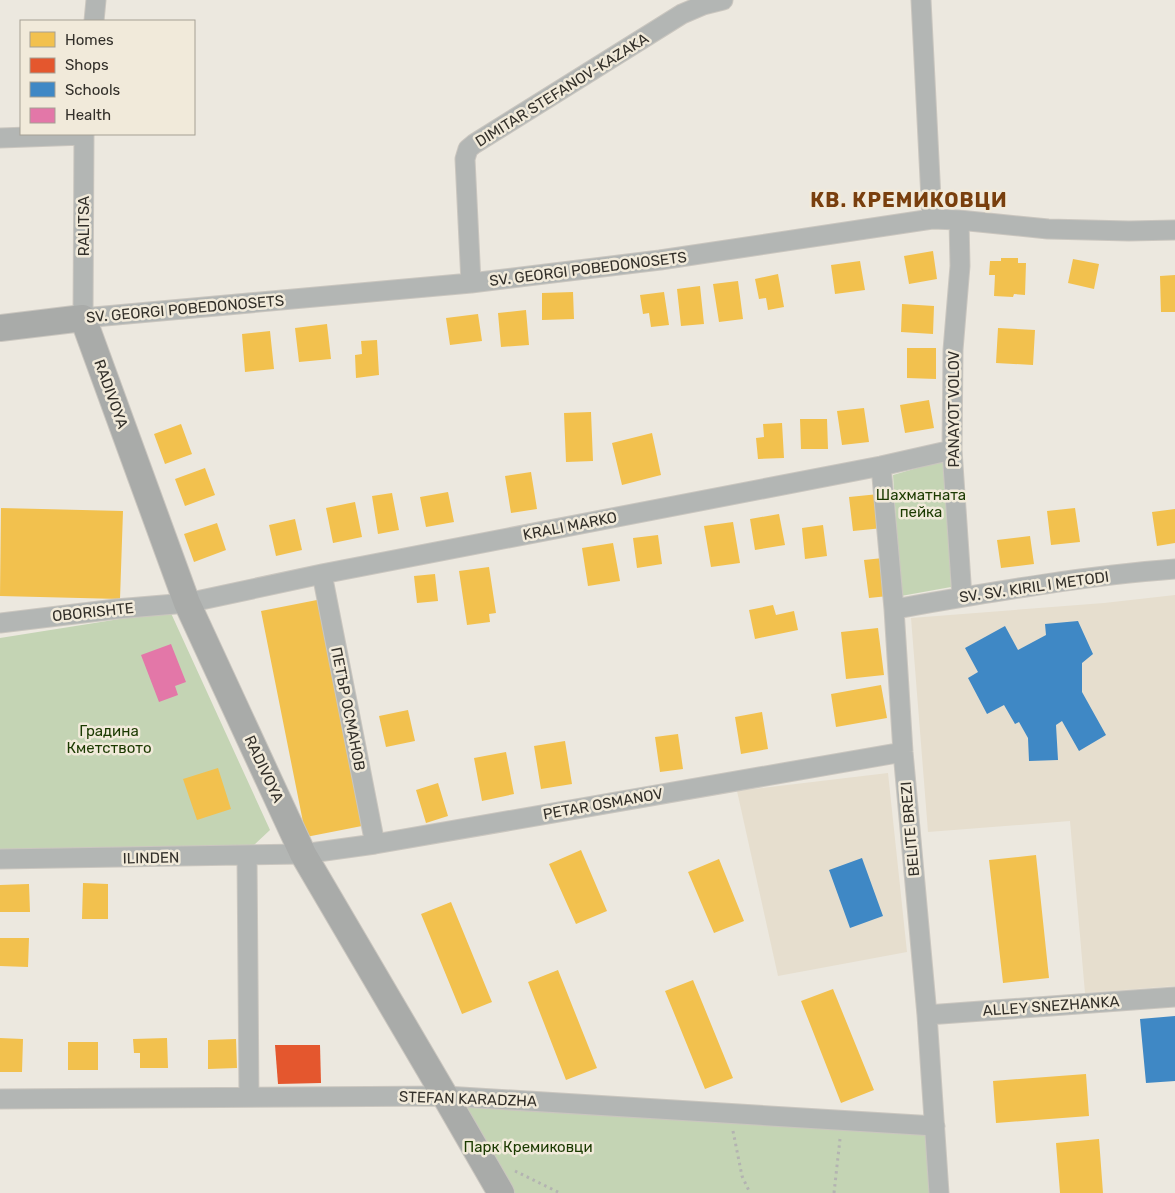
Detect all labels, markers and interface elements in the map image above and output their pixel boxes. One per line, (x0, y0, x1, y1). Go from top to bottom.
legend (20, 20, 195, 135)
street label: DIMITAR STEFANOV-KAZAKA (472, 29, 652, 151)
text: Homes (65, 31, 114, 49)
text: Shops (65, 56, 109, 74)
text: Schools (65, 81, 121, 99)
text: Health (65, 106, 111, 124)
district label: КВ. КРЕМИКОВЦИ (810, 188, 1008, 212)
street label: RALITSA (75, 196, 93, 256)
street label: SV. GEORGI POBEDONOSETS (488, 248, 688, 290)
street label: SV. GEORGI POBEDONOSETS (85, 291, 285, 327)
street label: PANAYOT VOLOV (945, 350, 963, 467)
street label: RADIVOYA (90, 357, 132, 431)
park label: Шахматната пейка (876, 486, 966, 521)
street label: KRALI MARKO (521, 508, 619, 544)
street label: SV. SV. KIRIL I METODI (958, 568, 1110, 606)
street label: OBORISHTE (51, 599, 135, 625)
street label: ПЕТЪР ОСМАНОВ (327, 646, 369, 772)
park label: Градина Кметството (66, 722, 152, 757)
street label: RADIVOYA (241, 732, 287, 806)
street label: BELITE BREZI (897, 781, 923, 877)
street label: PETAR OSMANOV (542, 785, 665, 823)
street label: ILINDEN (122, 849, 180, 867)
street label: ALLEY SNEZHANKA (982, 992, 1120, 1020)
street label: STEFAN KARADZHA (399, 1088, 537, 1110)
park label: Парк Кремиковци (463, 1138, 593, 1156)

